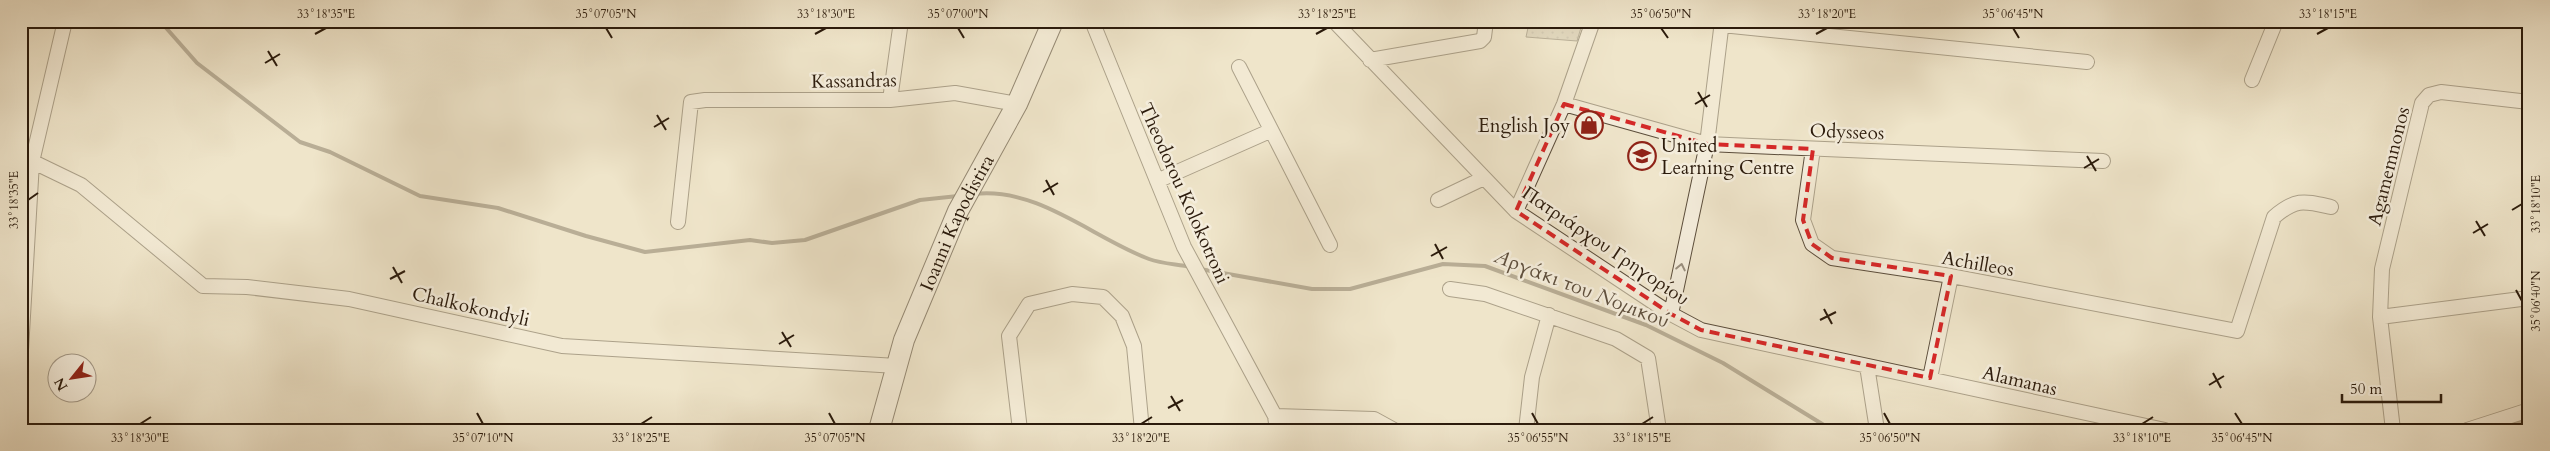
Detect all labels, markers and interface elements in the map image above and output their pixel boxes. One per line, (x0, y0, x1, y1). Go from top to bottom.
text: 33°18'35"E (297, 6, 355, 22)
text: 35°07'05"N (576, 6, 637, 22)
text: 33°18'30"E (797, 6, 855, 22)
text: 35°07'00"N (928, 6, 989, 22)
text: 33°18'25"E (1298, 6, 1356, 22)
text: 35°06'50"N (1631, 6, 1692, 22)
text: 33°18'20"E (1798, 6, 1856, 22)
text: 35°06'45"N (1983, 6, 2044, 22)
text: 33°18'15"E (2299, 6, 2357, 22)
street label: Kassandras (811, 67, 897, 95)
street label: Theodorou Kolokotroni (1132, 99, 1236, 288)
street label: Agamemnonos (2362, 104, 2416, 228)
shop icon: English Joy (1574, 110, 1604, 140)
place label: English Joy (1478, 113, 1570, 139)
street label: Odysseos (1809, 118, 1885, 146)
place label: United Learning Centre (1661, 133, 1794, 181)
school or university icon: United Learning Centre (1627, 141, 1657, 171)
street label: Ioanni Kapodistira (914, 150, 1001, 295)
text: 33°18'35"E (6, 171, 22, 229)
text: 33°18'10"E (2528, 175, 2544, 233)
street label: Πατριάρχου Γρηγορίου (1517, 180, 1694, 312)
water label: Αργάκι του Νομικού (1490, 242, 1673, 334)
street label: Achilleos (1940, 245, 2016, 283)
one-way arrow (1675, 262, 1686, 271)
text: 35°06'40"N (2528, 270, 2544, 331)
street label: Chalkokondyli (409, 281, 532, 333)
north arrow (48, 354, 98, 404)
street label: Alamanas (1980, 360, 2060, 402)
scale bar (2342, 371, 2441, 403)
text: N (50, 374, 72, 394)
text: 50 m (2350, 379, 2382, 399)
text: 33°18'30"E (111, 430, 169, 446)
text: 35°07'10"N (453, 430, 514, 446)
text: 33°18'25"E (612, 430, 670, 446)
text: 35°07'05"N (805, 430, 866, 446)
text: 33°18'20"E (1112, 430, 1170, 446)
text: 35°06'55"N (1508, 430, 1569, 446)
text: 33°18'15"E (1613, 430, 1671, 446)
text: 35°06'50"N (1860, 430, 1921, 446)
text: 33°18'10"E (2113, 430, 2171, 446)
text: 35°06'45"N (2212, 430, 2273, 446)

